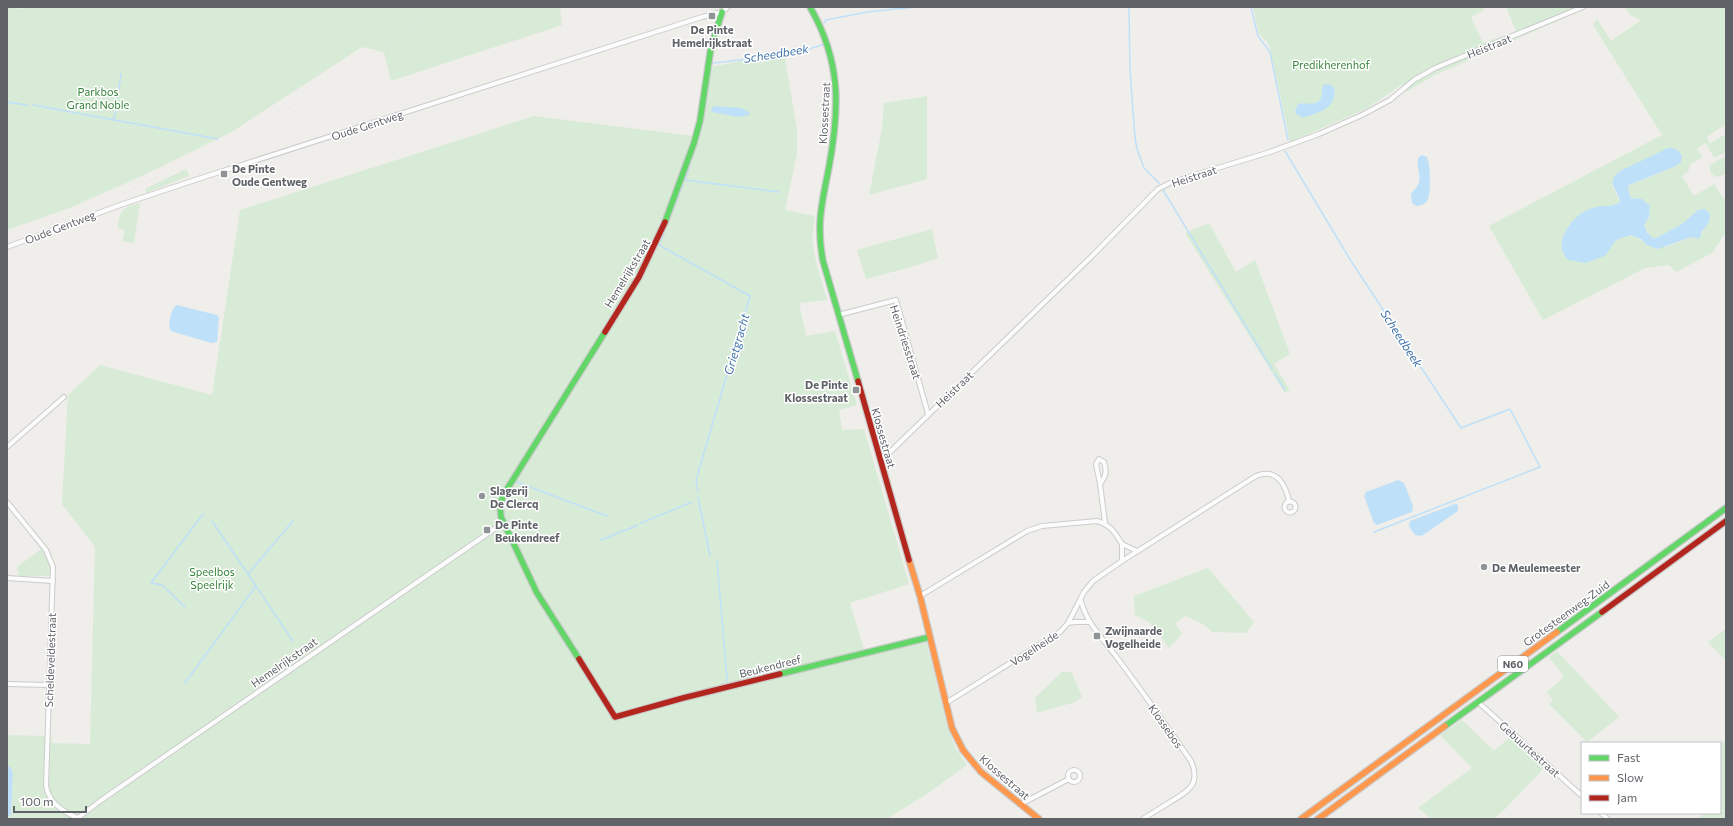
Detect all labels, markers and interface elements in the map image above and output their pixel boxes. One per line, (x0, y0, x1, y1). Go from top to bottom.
marker: De Pinte Hemelrijkstraat (707, 11, 717, 21)
place label: De Pinte Hemelrijkstraat (672, 23, 752, 49)
street label: Heistraat (1465, 31, 1514, 61)
water label: Scheedbeek (742, 41, 810, 65)
park label: Predikherenhof (1292, 58, 1370, 71)
street label: Klossestraat (816, 81, 832, 144)
park label: Parkbos Grand Noble (67, 85, 130, 111)
street label: Oude Gentweg (330, 107, 404, 143)
place label: De Pinte Oude Gentweg (232, 162, 307, 188)
street label: Heistraat (1170, 162, 1219, 189)
marker: De Pinte Oude Gentweg (219, 169, 229, 179)
street label: Oude Gentweg (23, 208, 97, 246)
street label: Hemelrijkstraat (601, 236, 653, 310)
street label: Heindriesstraat (888, 303, 924, 381)
water label: Scheedbeek (1378, 307, 1426, 370)
water label: Grietgracht (721, 311, 752, 376)
street label: Heistraat (933, 368, 976, 410)
place label: De Pinte Klossestraat (784, 378, 848, 404)
marker: De Pinte Klossestraat (851, 385, 861, 395)
street label: Klossestraat (869, 406, 899, 470)
place label: Slagerij De Clercq (490, 484, 538, 510)
marker: Slagerij De Clercq (477, 491, 487, 501)
place label: De Pinte Beukendreef (495, 518, 560, 544)
marker: De Pinte Beukendreef (482, 525, 492, 535)
place label: De Meulemeester (1492, 561, 1581, 574)
marker: De Meulemeester (1479, 562, 1489, 572)
park label: Speelbos Speelrijk (189, 565, 235, 591)
street label: Grotesteenweg-Zuid (1520, 577, 1612, 649)
street label: Scheldeveldestraat (42, 612, 58, 708)
place label: Zwijnaarde Vogelheide (1105, 624, 1162, 650)
street label: Vogelheide (1007, 627, 1061, 668)
marker: Zwijnaarde Vogelheide (1092, 631, 1102, 641)
street label: Hemelrijkstraat (248, 634, 320, 690)
street label: Beukendreef (738, 652, 803, 680)
road number: N60 (1498, 656, 1528, 672)
street label: Klossebos (1146, 702, 1186, 750)
street label: Gebuurtestraat (1497, 718, 1563, 780)
legend (1581, 742, 1721, 814)
text: Fast (1617, 750, 1640, 764)
street label: Klossestraat (977, 752, 1033, 803)
text: Slow (1617, 770, 1644, 784)
scale bar (14, 788, 86, 814)
text: Jam (1617, 790, 1637, 805)
text: 100 m (20, 794, 54, 808)

